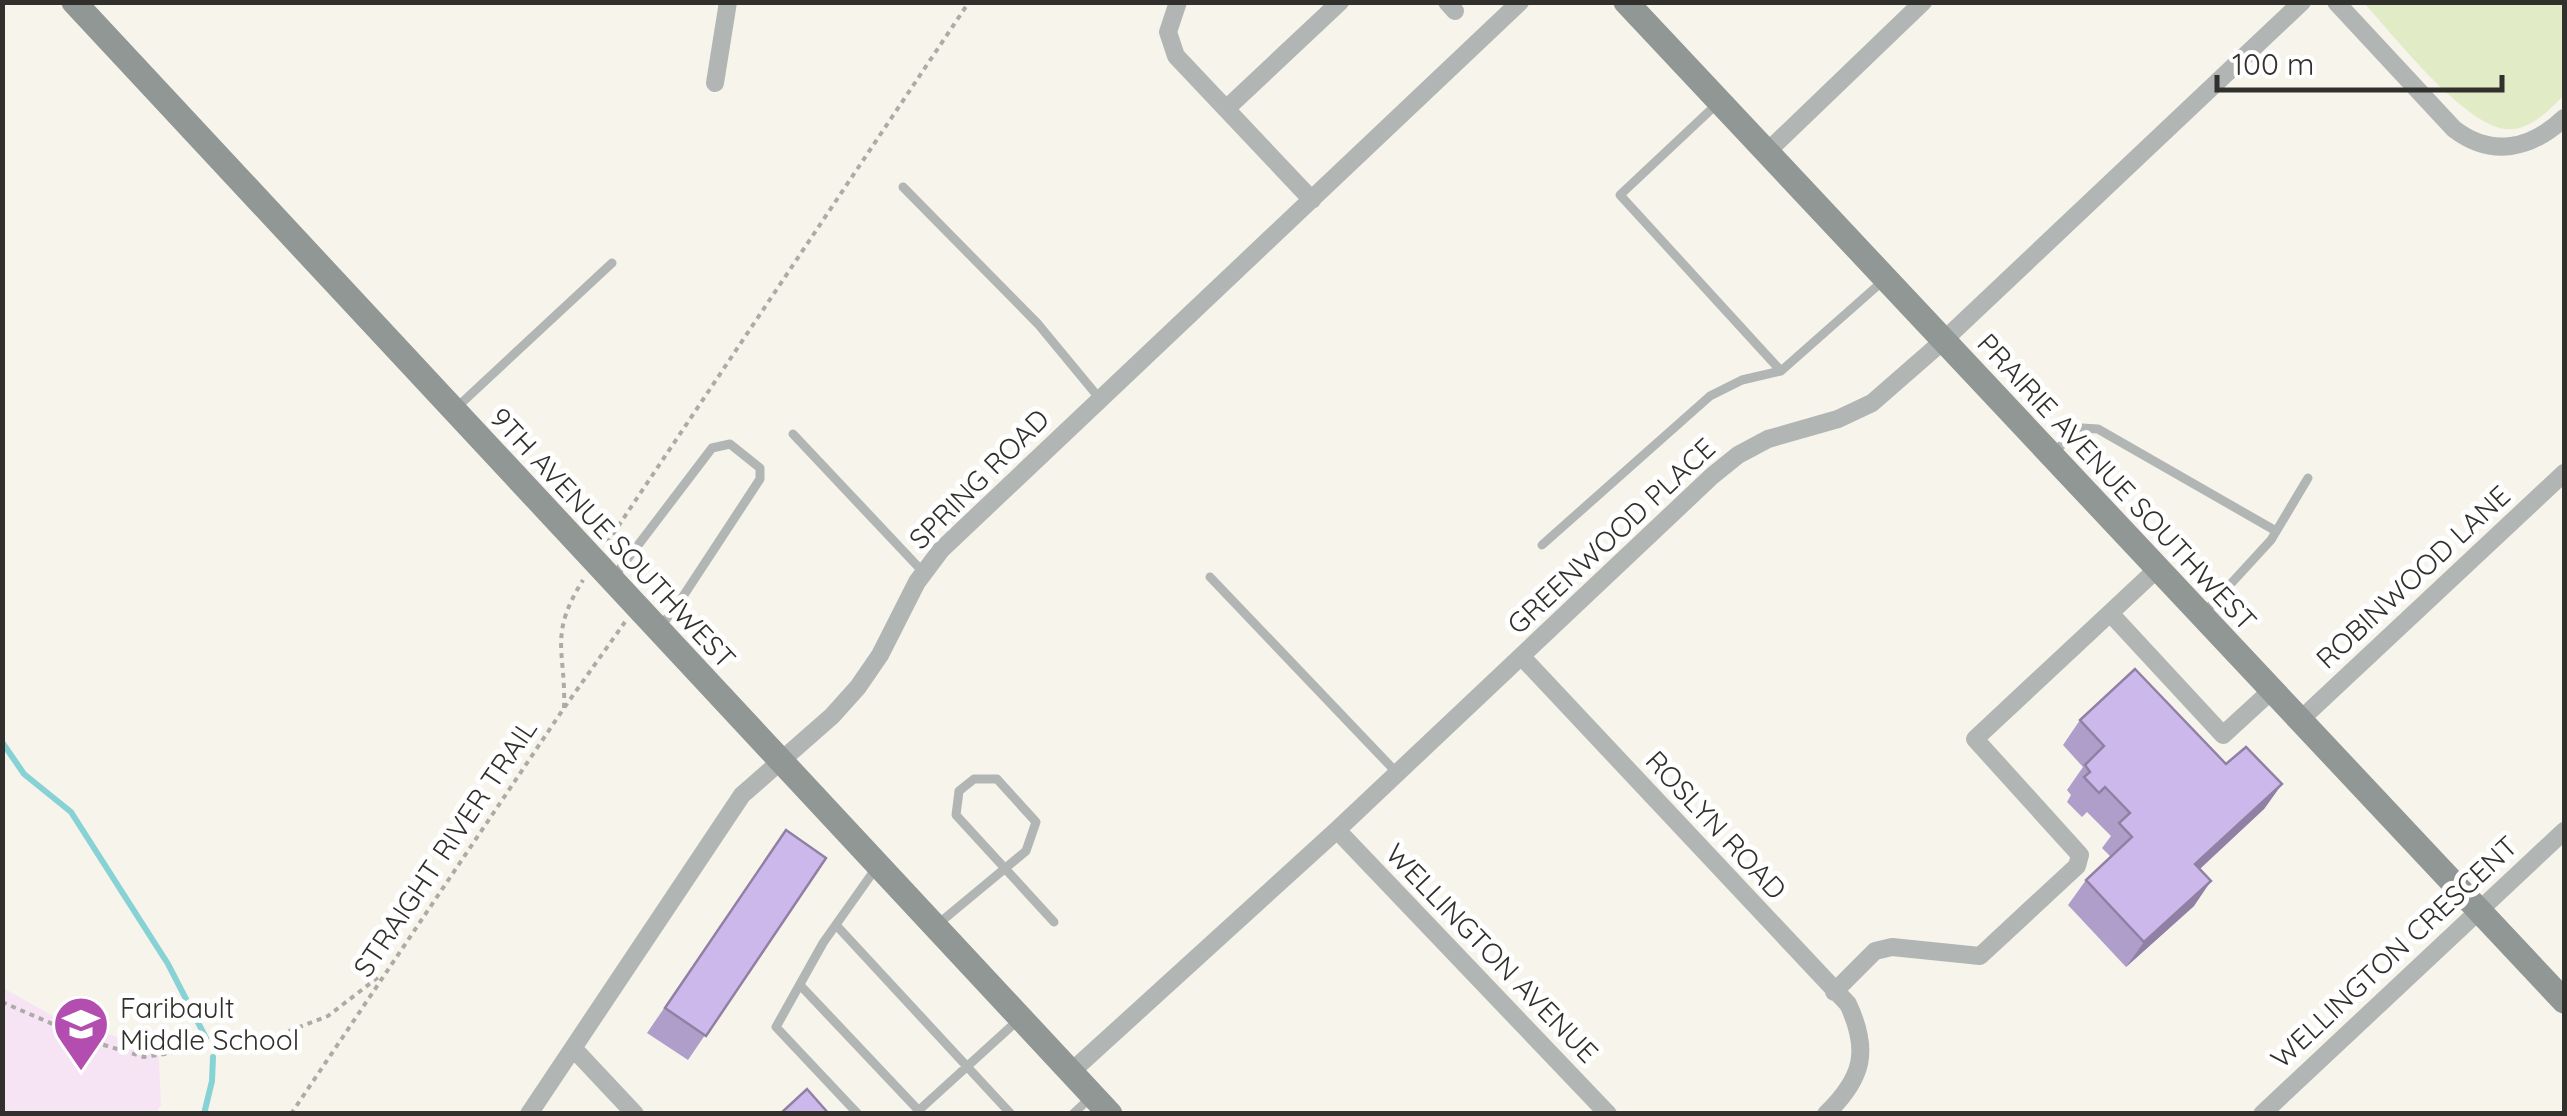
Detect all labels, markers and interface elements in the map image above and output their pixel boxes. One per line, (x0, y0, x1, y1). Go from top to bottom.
scale bar (2217, 30, 2502, 92)
text: 100 m (2232, 45, 2314, 83)
street label: PRAIRIE AVENUE SOUTHWEST (1970, 326, 2264, 638)
street label: 9TH AVENUE SOUTHWEST (483, 400, 744, 675)
street label: SPRING ROAD (901, 401, 1056, 556)
street label: GREENWOOD PLACE (1499, 430, 1722, 641)
street label: ROBINWOOD LANE (2308, 478, 2517, 676)
street label: STRAIGHT RIVER TRAIL (345, 712, 544, 983)
street label: ROSLYN ROAD (1639, 743, 1794, 906)
street label: WELLINGTON CRESCENT (2263, 828, 2524, 1075)
street label: WELLINGTON AVENUE (1379, 836, 1606, 1069)
place label: Faribault Middle School (120, 990, 299, 1057)
school or university icon: Faribault Middle School (51, 994, 111, 1073)

